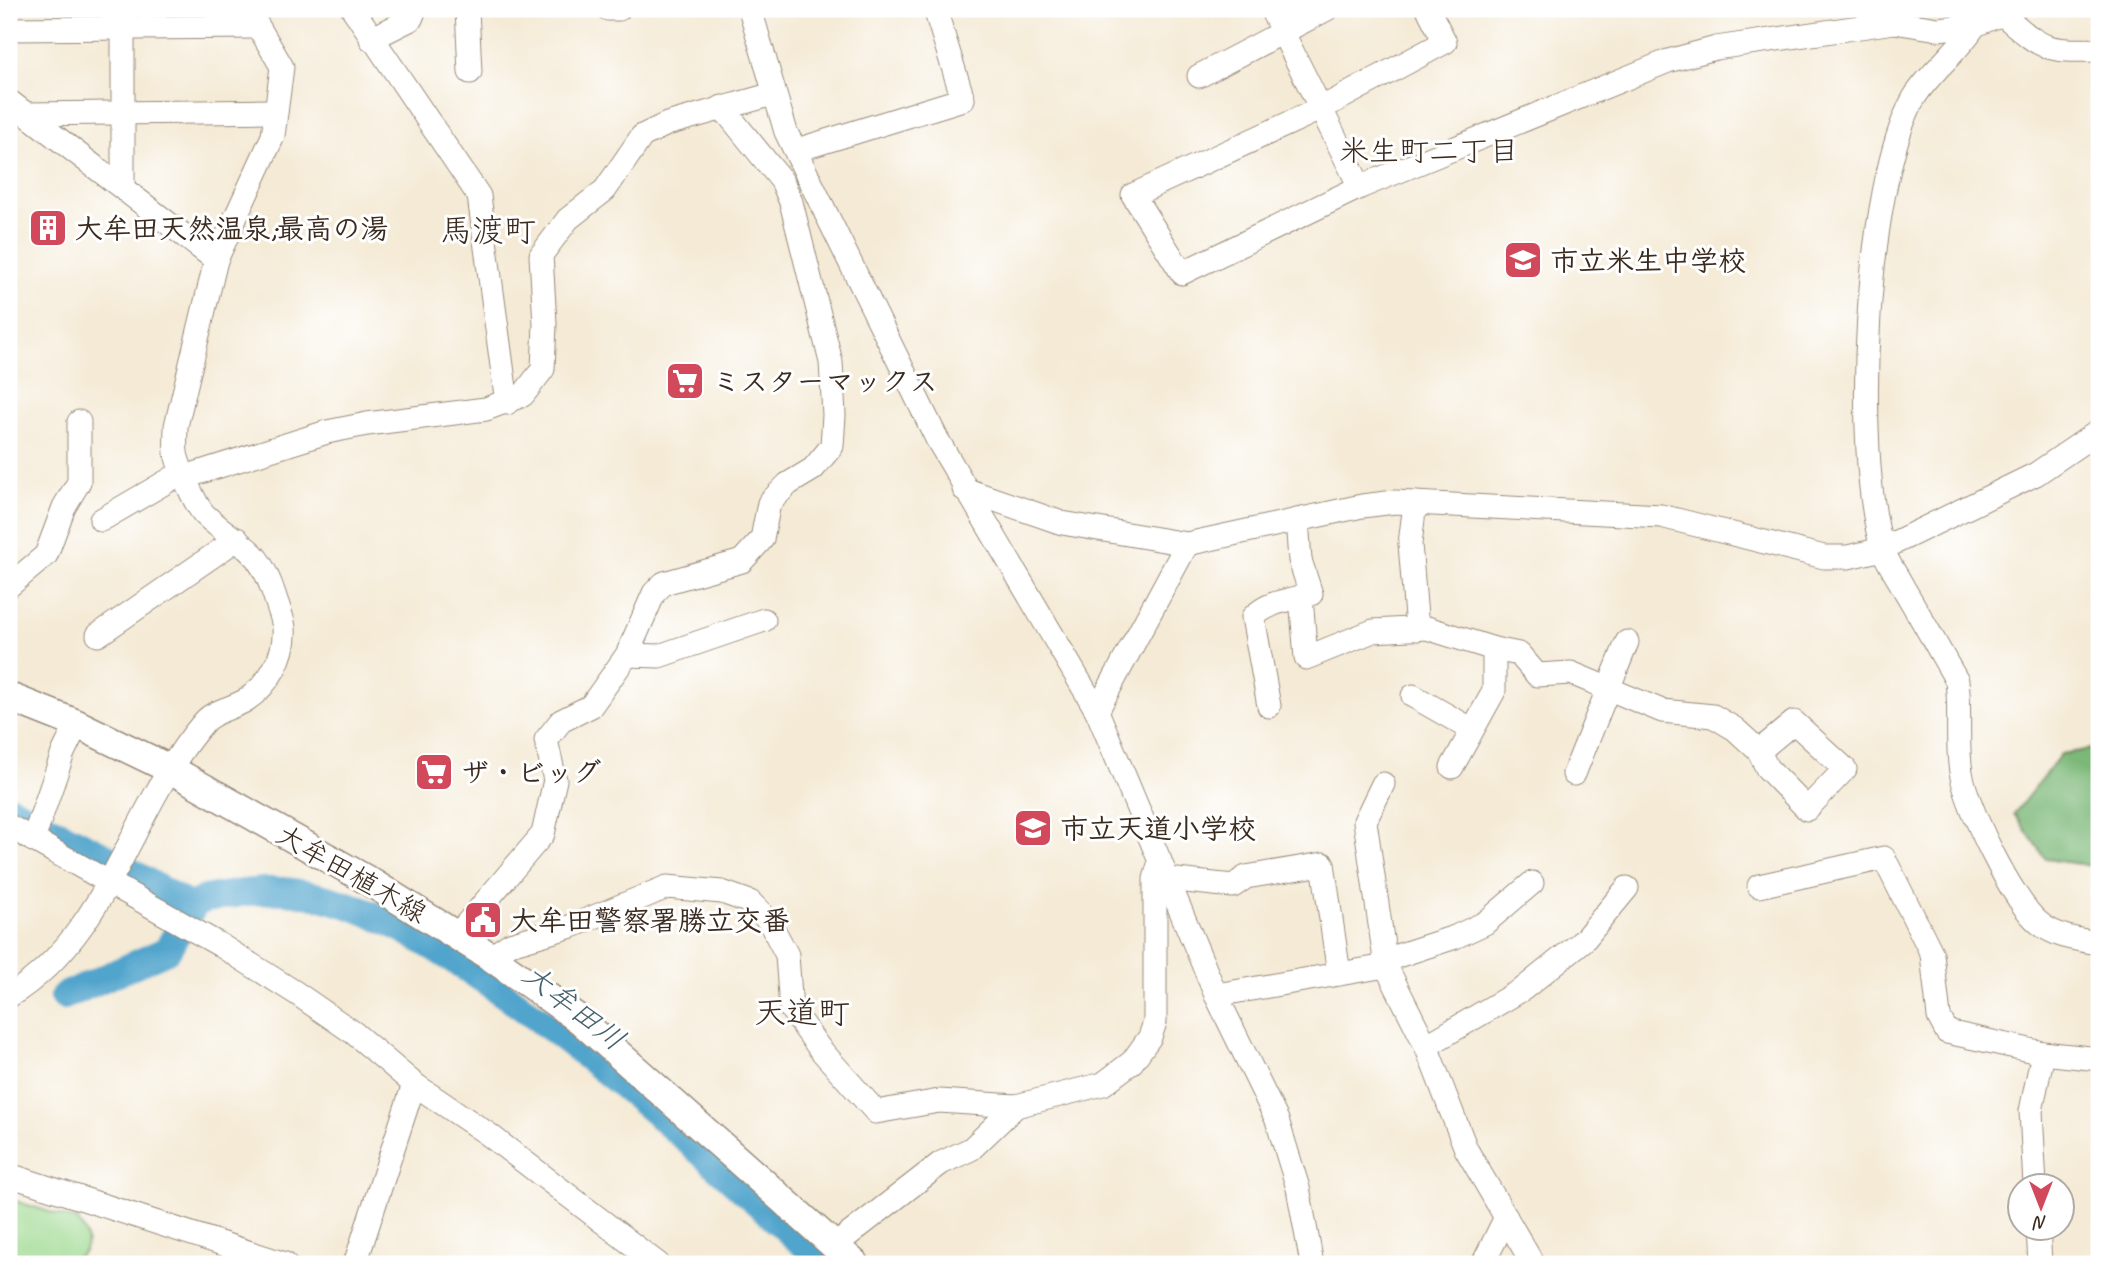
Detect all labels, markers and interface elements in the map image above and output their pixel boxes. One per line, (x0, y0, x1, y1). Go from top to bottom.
district label: 米生町二丁目 (1339, 132, 1519, 170)
building icon: 大牟田天然温泉;最高の湯 (27, 207, 69, 249)
district label: 馬渡町 (440, 210, 536, 251)
place label: 大牟田天然温泉;最高の湯 (75, 211, 389, 246)
school or university icon: 市立米生中学校 (1502, 239, 1544, 281)
place label: 市立米生中学校 (1550, 243, 1746, 278)
supermarket icon: ミスターマックス (664, 360, 706, 402)
place label: ミスターマックス (712, 364, 938, 399)
supermarket icon: ザ・ビッグ (413, 751, 455, 793)
place label: ザ・ビッグ (461, 755, 601, 790)
school or university icon: 市立天道小学校 (1012, 807, 1054, 849)
place label: 市立天道小学校 (1060, 811, 1256, 846)
street label: 大牟田植木線 (270, 816, 433, 931)
public building icon: 大牟田警察署勝立交番 (462, 899, 504, 941)
place label: 大牟田警察署勝立交番 (510, 903, 790, 938)
water label: 大牟田川 (515, 955, 633, 1059)
district label: 天道町 (754, 992, 850, 1033)
north arrow (2007, 1172, 2076, 1242)
text: N (2032, 1211, 2047, 1235)

